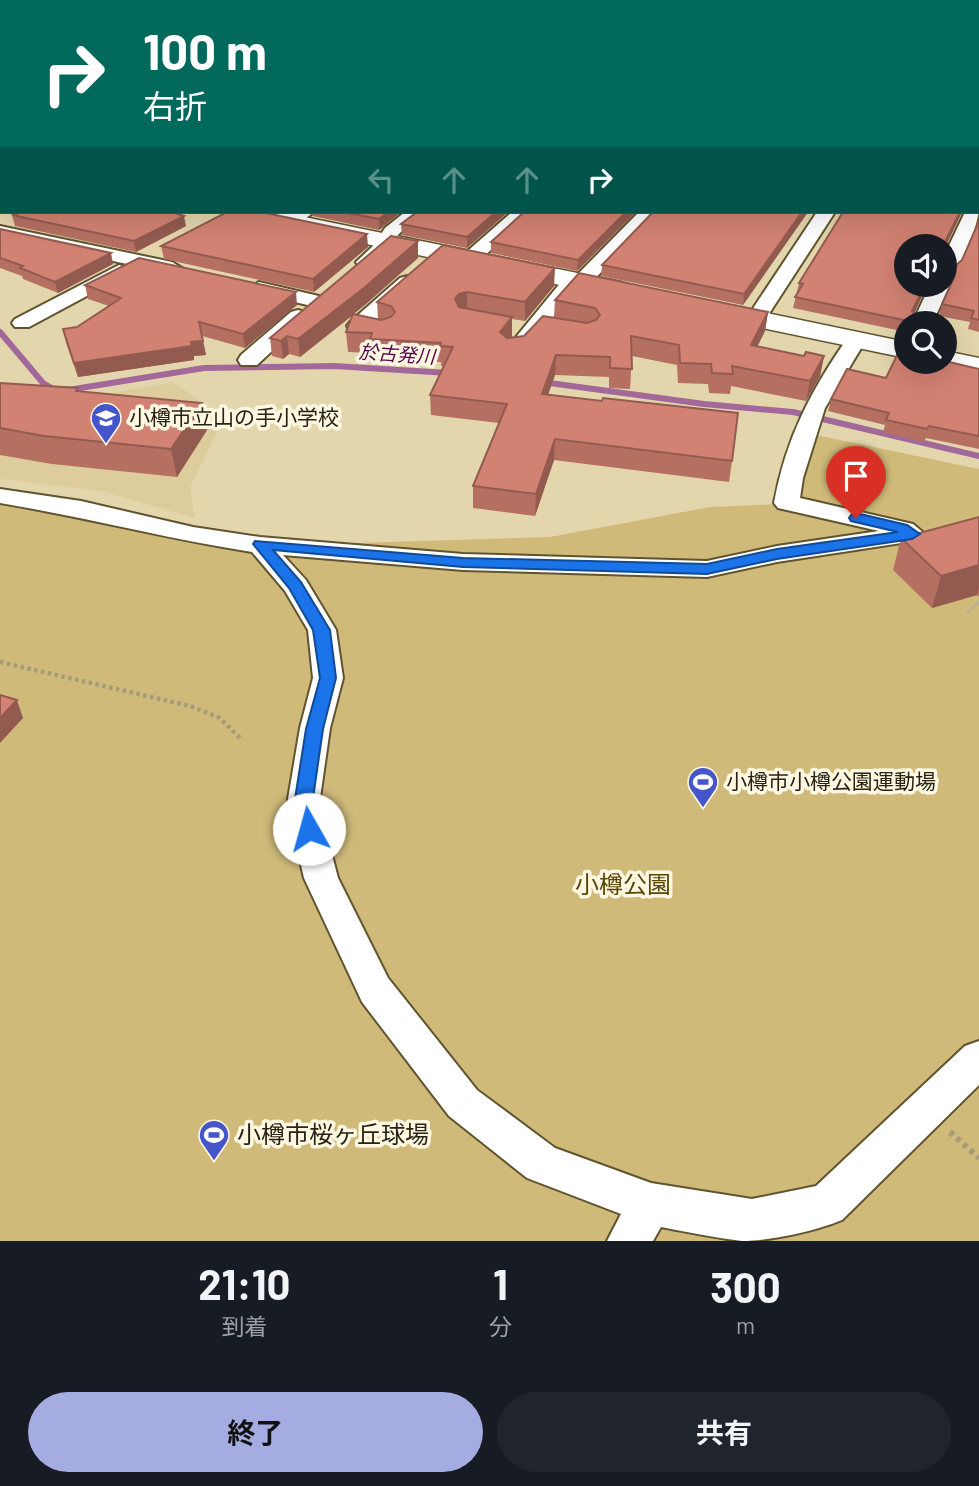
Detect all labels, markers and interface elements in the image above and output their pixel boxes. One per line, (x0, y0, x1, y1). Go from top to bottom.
text: 100 m (143, 21, 267, 80)
icon: right (28, 28, 119, 119)
text: 右折 (143, 86, 207, 124)
icon: left (362, 161, 400, 199)
icon: ahead (435, 161, 473, 199)
icon: ahead (508, 161, 546, 199)
icon: right (581, 161, 619, 199)
map controls (894, 234, 957, 374)
button: sound (894, 234, 957, 297)
button: search (894, 311, 957, 374)
water label: 於古発川 (358, 339, 438, 368)
school or university icon: 小樽市立山の手小学校 (89, 401, 123, 445)
place label: 小樽市立山の手小学校 (129, 404, 339, 429)
pin (826, 446, 886, 518)
icon: arrive (837, 457, 875, 495)
sports icon: 小樽市小樽公園運動場 (686, 765, 720, 809)
place label: 小樽市小樽公園運動場 (726, 768, 936, 793)
position arrow (272, 792, 346, 866)
park label: 小樽公園 (575, 869, 671, 898)
sports icon: 小樽市桜ヶ丘球場 (197, 1118, 231, 1162)
place label: 小樽市桜ヶ丘球場 (237, 1119, 429, 1148)
text: 21:10 (198, 1258, 291, 1308)
text: 1 (493, 1258, 508, 1308)
text: 300 (710, 1261, 781, 1311)
text: m (736, 1311, 755, 1339)
text: 到着 (221, 1312, 267, 1340)
text: 分 (489, 1312, 512, 1340)
button: 終了 (28, 1392, 483, 1472)
button: 共有 (497, 1392, 951, 1472)

